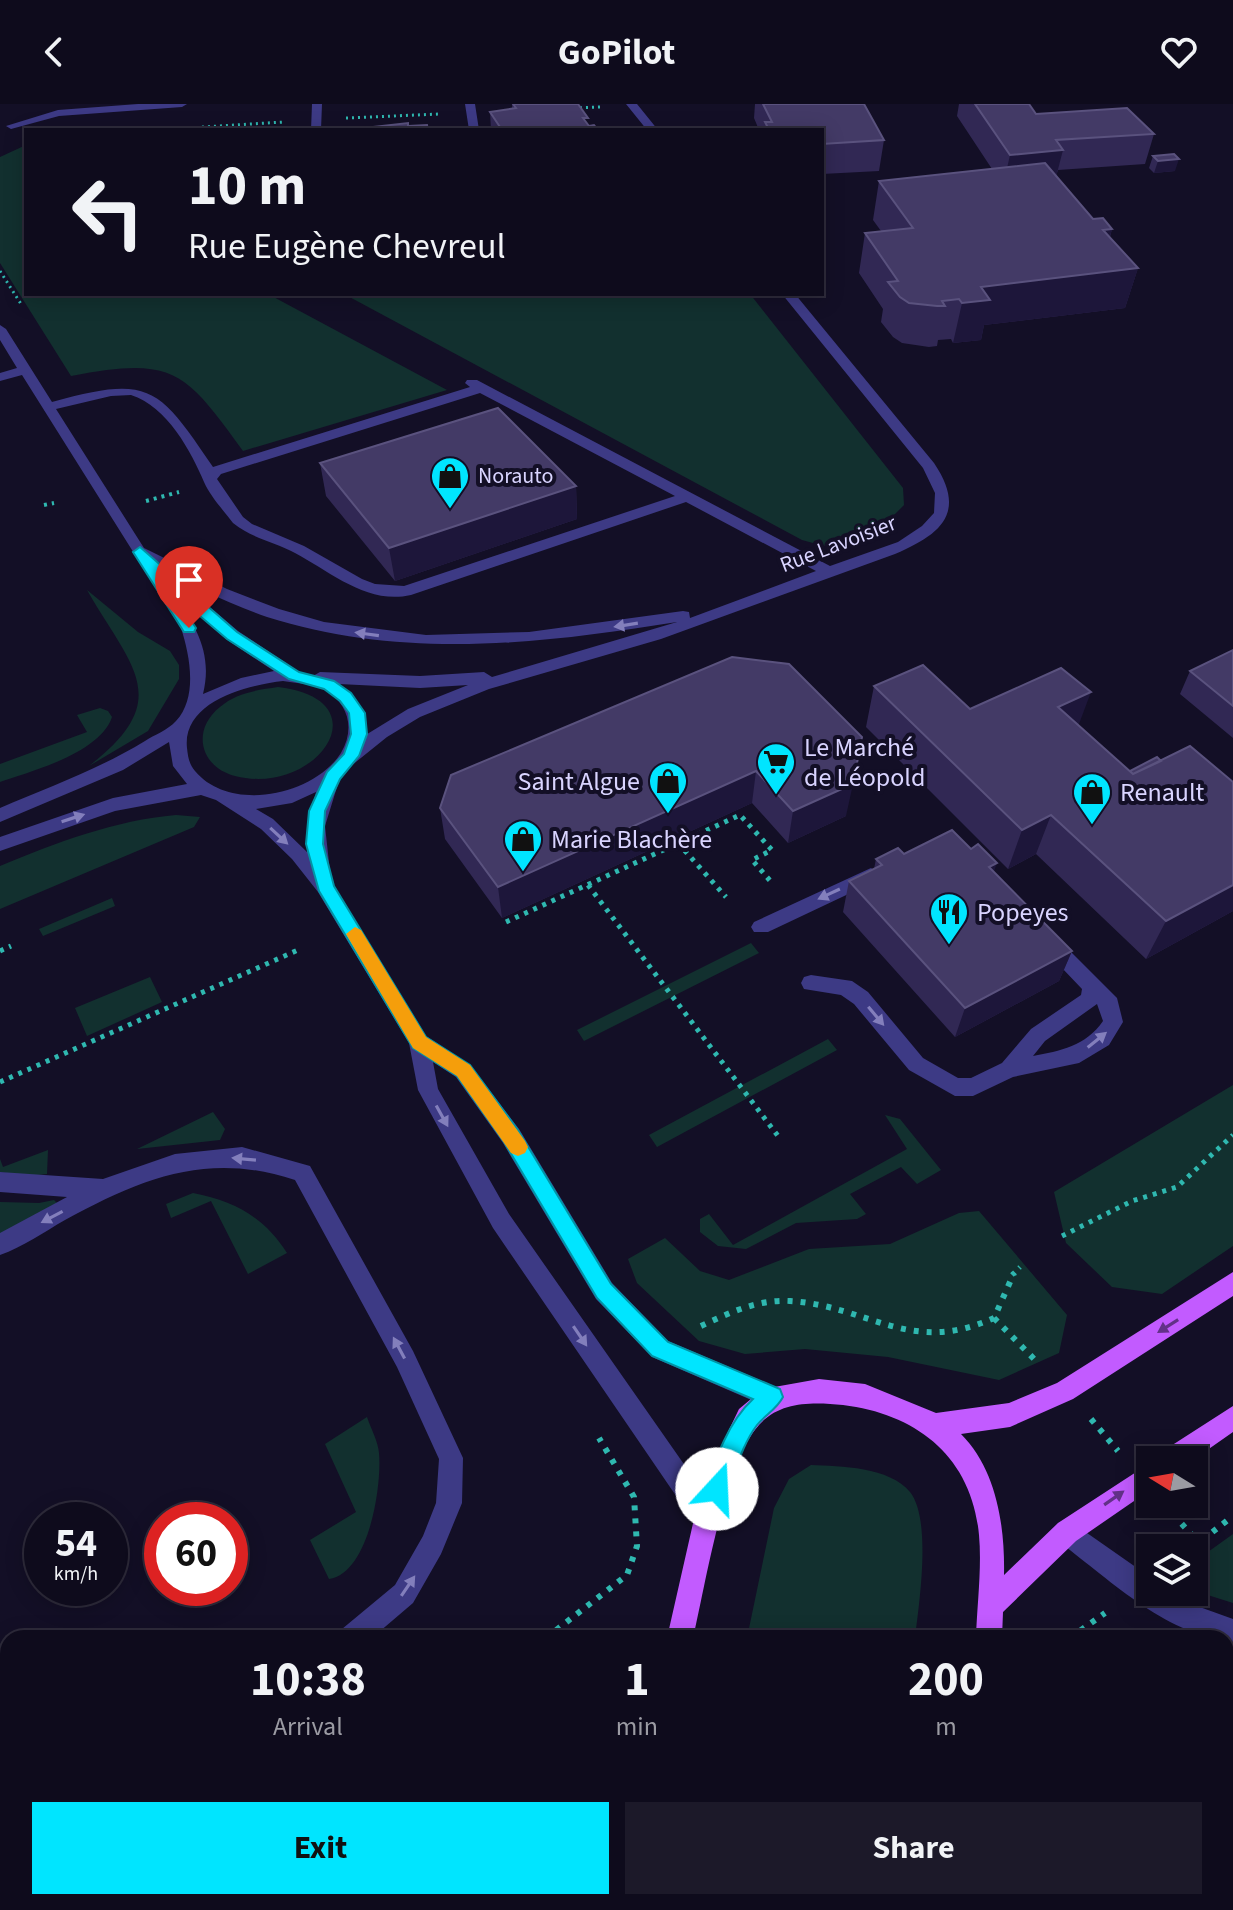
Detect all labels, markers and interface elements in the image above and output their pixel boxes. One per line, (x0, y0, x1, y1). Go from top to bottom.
text: GoPilot (558, 27, 675, 78)
icon: back (32, 30, 76, 74)
icon: heart (1157, 30, 1201, 74)
text: 10 m (188, 147, 306, 226)
icon: left (56, 160, 160, 264)
text: Rue Eugène Chevreul (188, 221, 506, 272)
shop icon: Norauto (429, 455, 471, 510)
place label: Norauto (478, 460, 553, 492)
street label: Rue Lavoisier (775, 507, 901, 581)
pin (155, 546, 223, 628)
icon: arrive (167, 558, 211, 602)
one-way arrow (613, 620, 638, 632)
one-way arrow (354, 627, 379, 639)
place label: Le Marché de Léopold (804, 729, 925, 796)
supermarket icon: Le Marché de Léopold (755, 741, 797, 796)
shop icon: Saint Algue (647, 760, 689, 815)
place label: Saint Algue (518, 763, 640, 800)
shop icon: Renault (1071, 771, 1113, 826)
place label: Renault (1120, 774, 1205, 811)
one-way arrow (62, 811, 86, 823)
shop icon: Marie Blachère (502, 818, 544, 873)
place label: Marie Blachère (551, 821, 712, 858)
one-way arrow (270, 827, 289, 845)
one-way arrow (818, 887, 841, 901)
restaurant icon: Popeyes (928, 891, 970, 946)
place label: Popeyes (977, 894, 1069, 931)
one-way arrow (867, 1006, 884, 1026)
one-way arrow (1086, 1031, 1107, 1048)
one-way arrow (435, 1105, 449, 1127)
one-way arrow (231, 1153, 256, 1166)
one-way arrow (40, 1210, 63, 1224)
one-way arrow (1157, 1318, 1179, 1332)
one-way arrow (572, 1326, 587, 1347)
one-way arrow (392, 1336, 406, 1359)
north arrow (1136, 1446, 1208, 1518)
map controls (1136, 1446, 1208, 1606)
position arrow (675, 1447, 759, 1531)
one-way arrow (1104, 1491, 1125, 1506)
speed limit sign: 60 (144, 1502, 248, 1606)
text: 54 (55, 1515, 97, 1572)
button: layers (1136, 1534, 1208, 1606)
text: km/h (54, 1560, 98, 1588)
one-way arrow (400, 1575, 415, 1596)
text: 10:38 (250, 1646, 366, 1714)
text: 1 (624, 1646, 650, 1714)
text: 200 (908, 1646, 984, 1714)
text: Arrival (273, 1708, 343, 1745)
text: min (616, 1708, 658, 1745)
text: m (935, 1708, 957, 1745)
button: Exit (32, 1802, 609, 1894)
button: Share (625, 1802, 1202, 1894)

